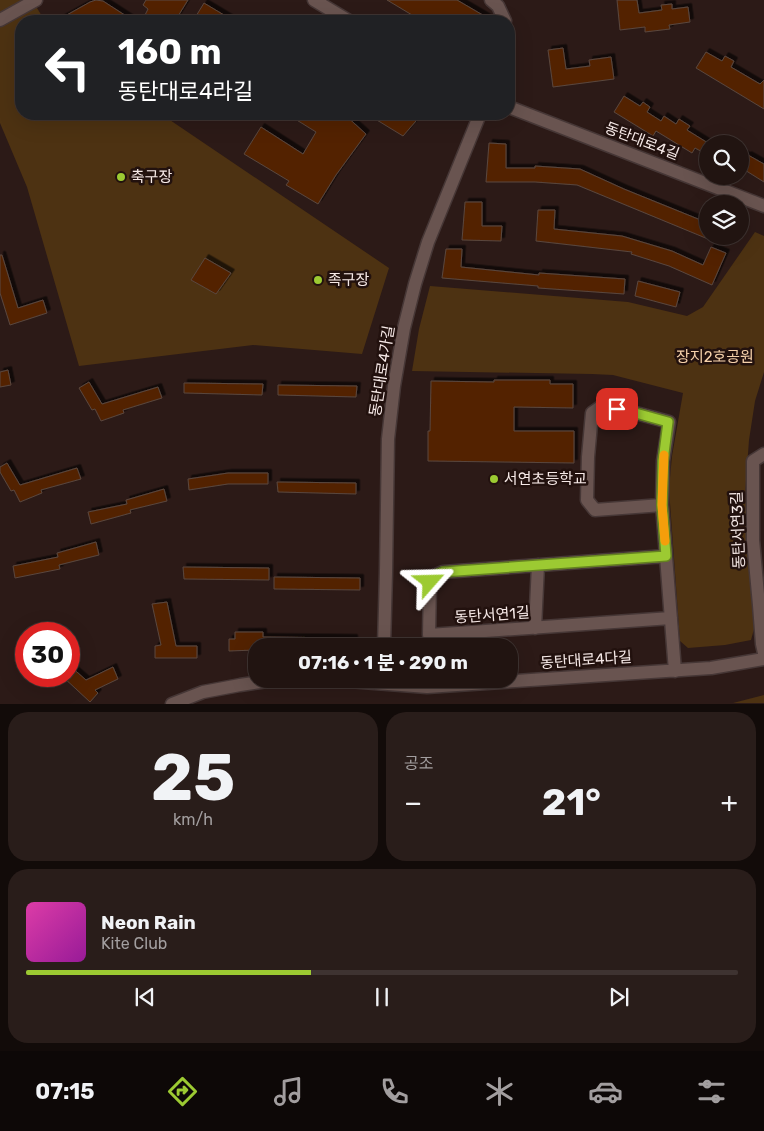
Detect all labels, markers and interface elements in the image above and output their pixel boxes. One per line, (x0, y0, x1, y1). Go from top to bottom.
text: 160 m (118, 31, 222, 73)
icon: left (35, 35, 100, 100)
text: 동탄대로4라길 (118, 78, 253, 105)
street label: 동탄대로4길 (602, 119, 682, 163)
map controls (699, 135, 749, 245)
button: search (699, 135, 749, 185)
place label: 축구장 (131, 168, 173, 186)
marker: 축구장 (115, 171, 127, 183)
button: layers (699, 195, 749, 245)
place label: 족구장 (328, 271, 370, 289)
marker: 족구장 (312, 274, 324, 286)
street label: 동탄대로4가길 (366, 324, 398, 418)
park label: 장지2호공원 (676, 348, 754, 366)
pin (596, 388, 638, 430)
icon: arrive (603, 395, 631, 423)
place label: 서연초등학교 (504, 470, 587, 488)
marker: 서연초등학교 (488, 473, 500, 485)
street label: 동탄서연3길 (728, 491, 748, 569)
position arrow (403, 555, 455, 607)
street label: 동탄서연1길 (454, 603, 530, 627)
speed limit sign: 30 (15, 622, 80, 687)
street label: 동탄대로4다길 (539, 648, 633, 672)
text: 07:16 · 1 분 · 290 m (298, 651, 468, 674)
text: 25 (151, 739, 235, 816)
text: 공조 (404, 754, 433, 773)
text: 21° (542, 779, 601, 825)
text: − (404, 786, 422, 819)
text: + (721, 786, 738, 819)
text: km/h (173, 810, 213, 829)
text: Neon Rain (101, 911, 196, 934)
text: Kite Club (101, 934, 167, 953)
icon: previous (131, 983, 159, 1011)
icon: pause (368, 983, 396, 1011)
icon: next (605, 983, 633, 1011)
icon: directions (165, 1074, 200, 1109)
icon: music (271, 1074, 306, 1109)
icon: phone (377, 1074, 412, 1109)
icon: climate (482, 1074, 517, 1109)
icon: car (588, 1074, 623, 1109)
icon: filters (694, 1074, 729, 1109)
text: 07:15 (35, 1078, 94, 1105)

